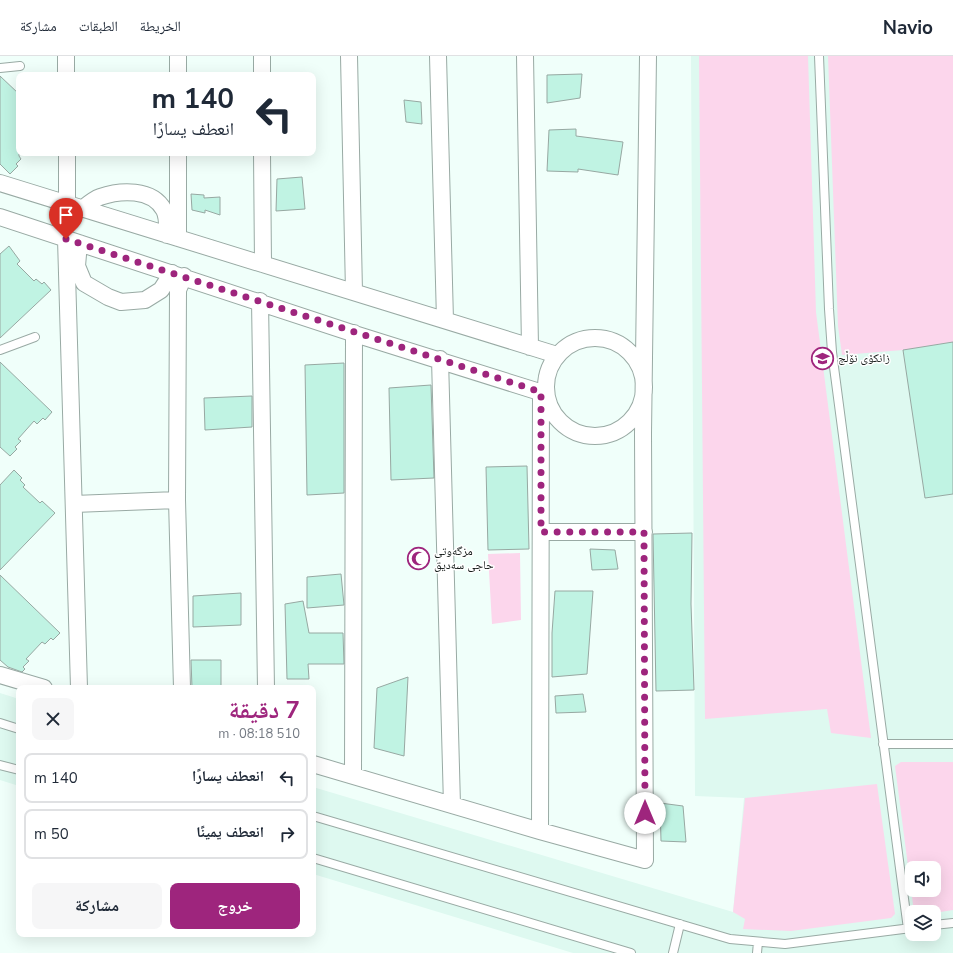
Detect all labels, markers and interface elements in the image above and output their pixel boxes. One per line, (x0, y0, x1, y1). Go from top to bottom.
text: Navio (883, 15, 933, 41)
text: مشاركة (20, 17, 57, 36)
text: الطبقات (79, 17, 118, 36)
text: الخريطة (140, 17, 181, 36)
text: 140 m (151, 80, 234, 118)
icon: left (248, 88, 300, 140)
text: انعطف يسارًا (153, 117, 234, 141)
pin (49, 198, 83, 239)
icon: arrive (55, 204, 77, 226)
school or university icon: زانکۆی نۆڵج (810, 345, 836, 371)
place label: زانکۆی نۆڵج (838, 350, 890, 366)
place label: مزگەوتی حاجی سەدیق (434, 543, 494, 573)
mosque icon: مزگەوتی حاجی سەدیق (406, 545, 432, 571)
text: 7 دقيقة (229, 694, 300, 726)
button: close (32, 698, 74, 740)
text: 510 m · 08:18 (218, 725, 300, 743)
text: انعطف يسارًا (192, 766, 264, 786)
icon: left (276, 767, 298, 789)
text: 140 m (34, 768, 78, 788)
position arrow (624, 792, 666, 834)
text: انعطف يمينًا (196, 822, 264, 842)
icon: right (276, 823, 298, 845)
text: 50 m (34, 824, 69, 844)
map controls (905, 861, 941, 941)
button: sound (905, 861, 941, 897)
button: مشاركة (32, 883, 162, 929)
button: خروج (170, 883, 300, 929)
button: layers (905, 905, 941, 941)

